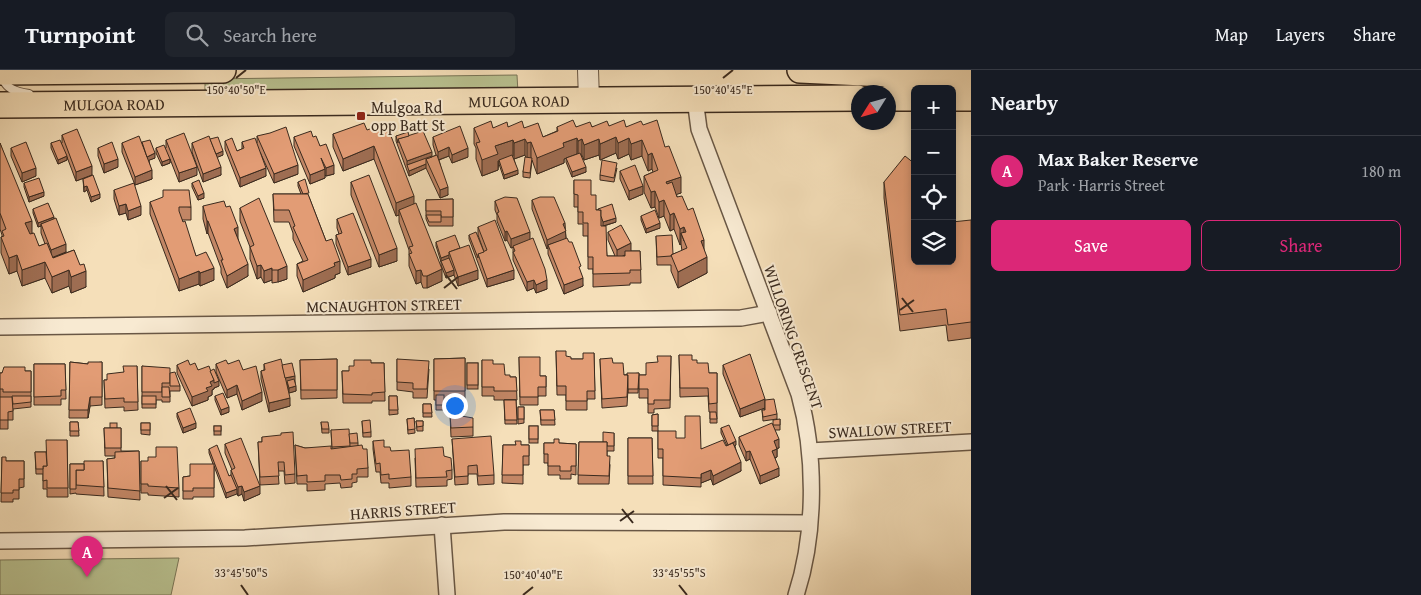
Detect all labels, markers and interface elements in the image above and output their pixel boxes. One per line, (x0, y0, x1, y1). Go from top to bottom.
search box (165, 12, 515, 57)
text: Turnpoint (25, 17, 135, 52)
icon: search (183, 21, 211, 49)
text: Search here (223, 21, 317, 49)
text: Map (1215, 21, 1248, 48)
text: Layers (1276, 21, 1325, 48)
text: Share (1353, 21, 1396, 48)
text: 150°40'50"E (206, 81, 266, 98)
text: 150°40'45"E (693, 81, 753, 98)
north arrow (851, 85, 896, 130)
map controls (911, 85, 956, 265)
button: + (911, 85, 956, 130)
text: Nearby (991, 87, 1058, 118)
street label: MULGOA ROAD (468, 88, 570, 113)
street label: MULGOA ROAD (63, 92, 165, 116)
place label: Mulgoa Rd opp Batt St (371, 95, 445, 137)
marker: Mulgoa Rd opp Batt St (355, 110, 367, 122)
button: − (911, 130, 956, 175)
text: Max Baker Reserve (1038, 145, 1198, 173)
text: A (1002, 159, 1012, 183)
text: 180 m (1361, 159, 1401, 183)
text: Park · Harris Street (1038, 173, 1165, 197)
button: locate (911, 175, 956, 220)
button: layers (911, 220, 956, 265)
button: Save (991, 220, 1191, 271)
button: Share (1201, 220, 1401, 271)
street label: WILLORING CRESCENT (758, 262, 830, 413)
street label: MCNAUGHTON STREET (306, 292, 462, 318)
your location (442, 393, 468, 419)
street label: SWALLOW STREET (828, 414, 952, 444)
street label: HARRIS STREET (349, 494, 457, 526)
pin: A (71, 536, 103, 577)
text: 33°45'50"S (214, 564, 268, 581)
text: 33°45'55"S (652, 564, 706, 581)
text: 150°40'40"E (503, 566, 563, 583)

